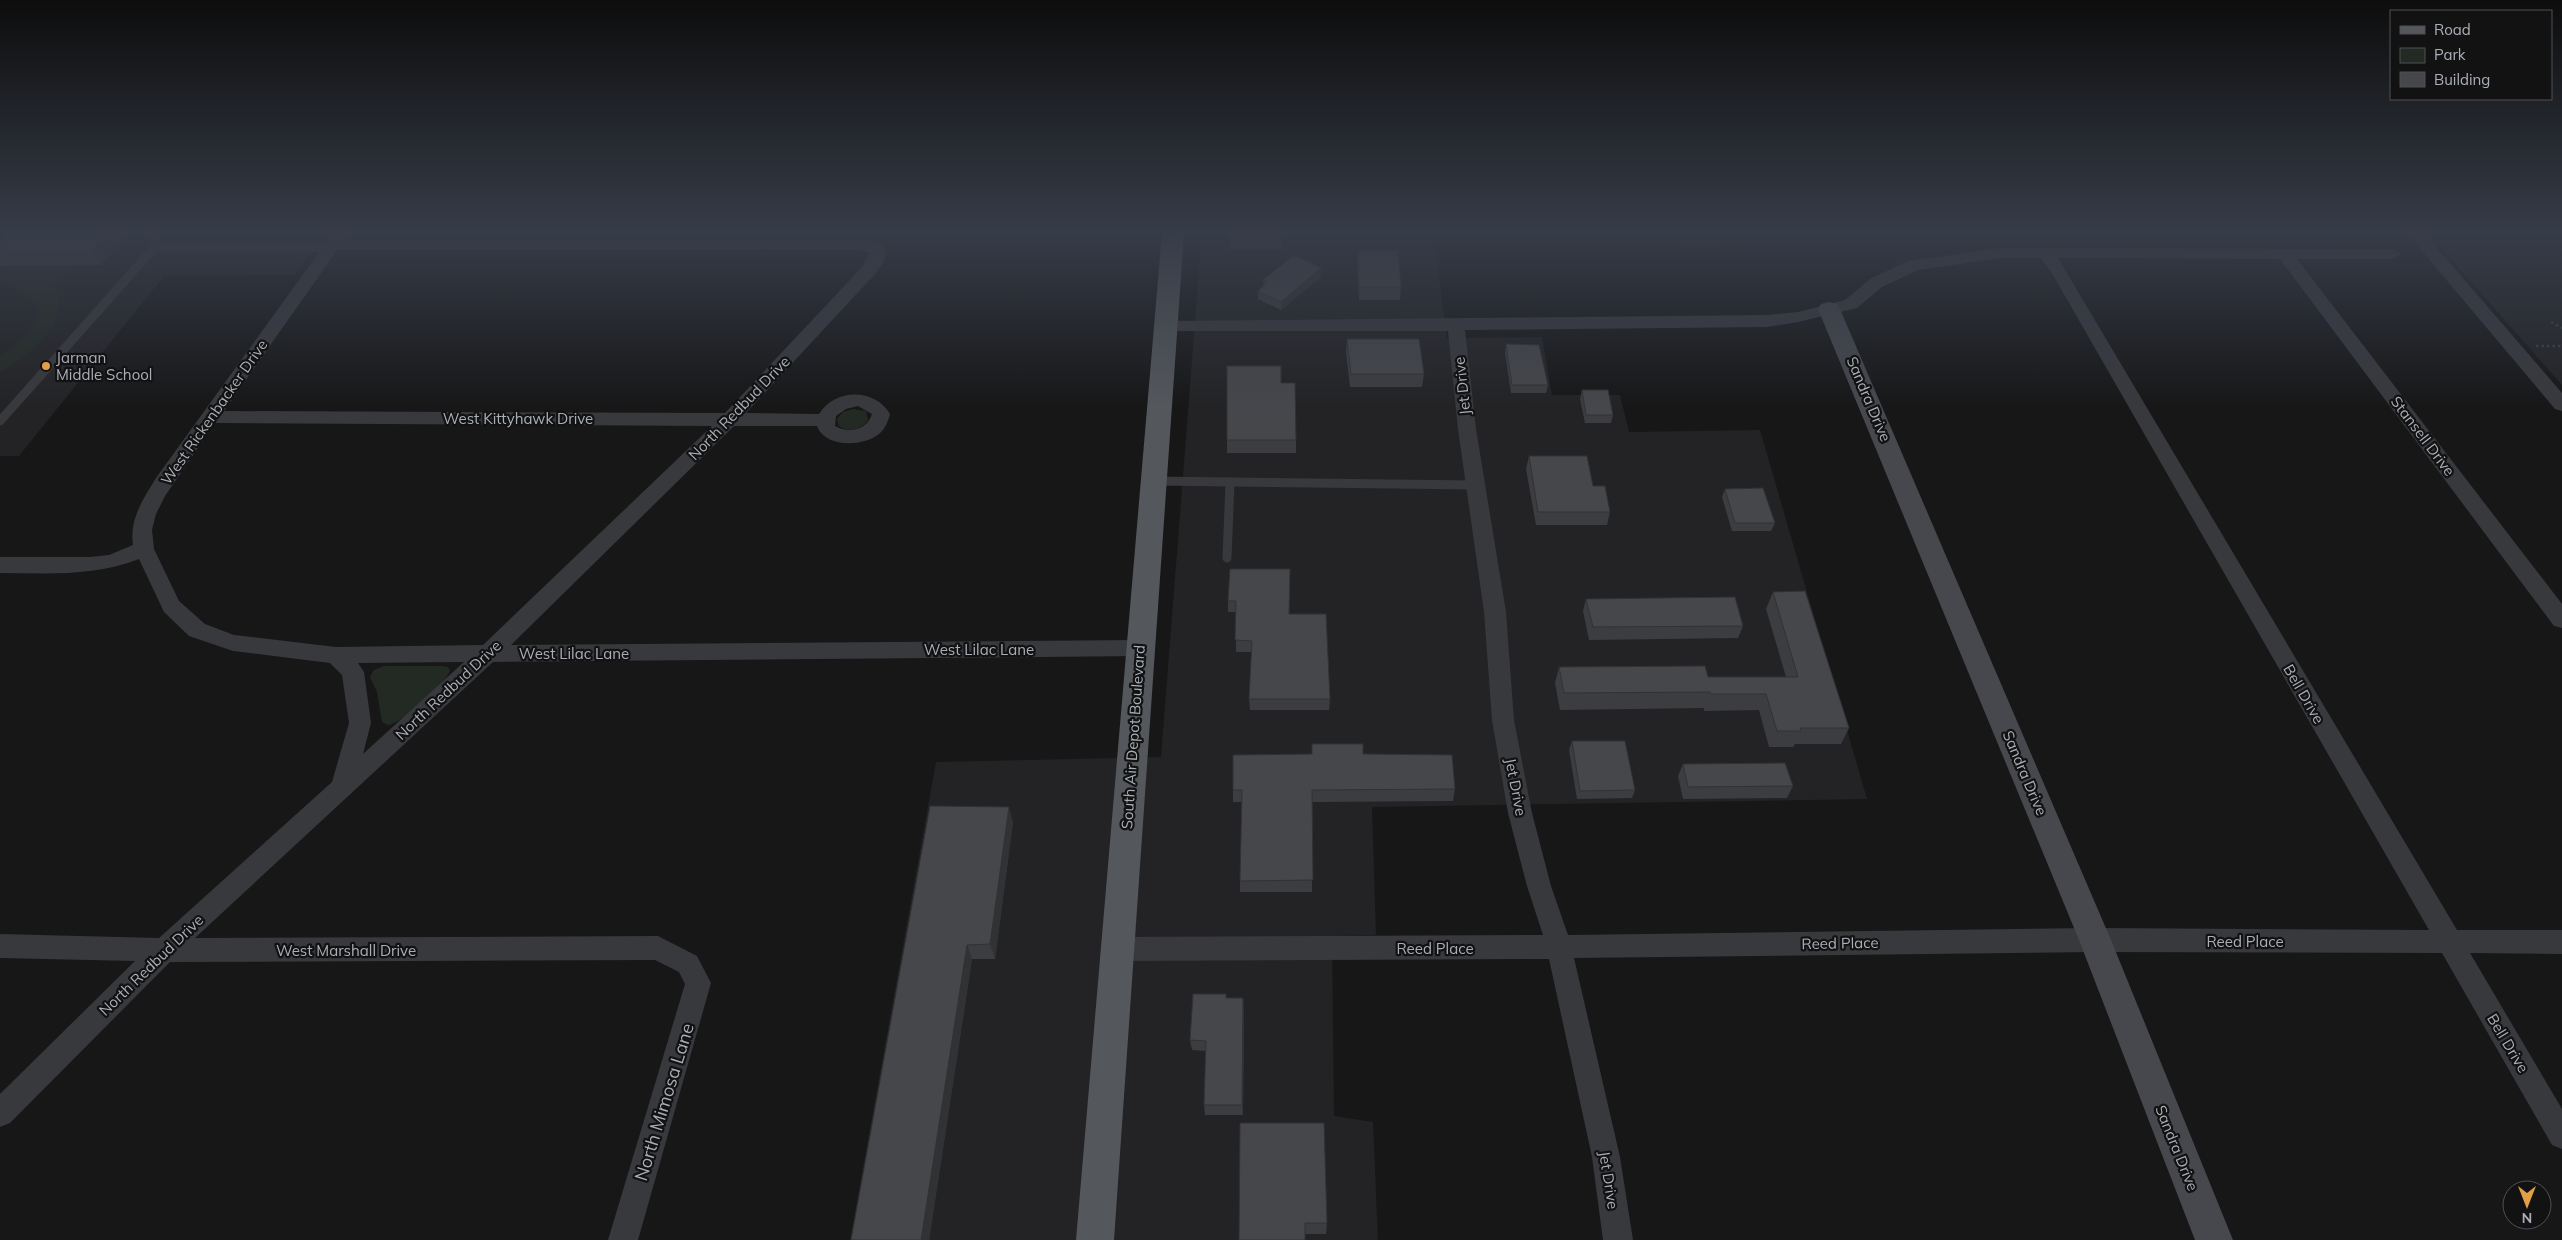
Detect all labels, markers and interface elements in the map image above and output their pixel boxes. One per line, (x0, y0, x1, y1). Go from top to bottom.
legend (2390, 10, 2552, 100)
text: Road (2434, 20, 2471, 39)
text: Park (2434, 45, 2466, 64)
text: Building (2434, 70, 2490, 89)
street label: West Rickenbacker Drive (157, 336, 271, 488)
place label: Jarman Middle School (56, 348, 152, 384)
street label: North Redbud Drive (684, 352, 794, 464)
street label: Sandra Drive (1843, 354, 1895, 444)
street label: Jet Drive (1449, 356, 1475, 416)
marker: Jarman Middle School (40, 360, 52, 372)
street label: Stansell Drive (2387, 392, 2459, 480)
street label: West Kittyhawk Drive (443, 409, 593, 428)
street label: North Redbud Drive (391, 636, 505, 744)
street label: West Lilac Lane (924, 640, 1034, 659)
street label: West Lilac Lane (519, 644, 629, 663)
street label: South Air Depot Boulevard (1117, 644, 1149, 830)
street label: Bell Drive (2279, 661, 2329, 727)
street label: Sandra Drive (1999, 728, 2051, 818)
street label: Jet Drive (1501, 756, 1531, 818)
street label: North Redbud Drive (95, 910, 207, 1020)
street label: Reed Place (2206, 932, 2284, 951)
street label: Reed Place (1801, 933, 1879, 953)
street label: Reed Place (1396, 939, 1474, 958)
street label: West Marshall Drive (276, 941, 416, 960)
street label: Bell Drive (2483, 1010, 2533, 1076)
street label: North Mimosa Lane (629, 1020, 699, 1184)
street label: Sandra Drive (2151, 1102, 2203, 1194)
street label: Jet Drive (1595, 1150, 1623, 1210)
north arrow (2502, 1180, 2552, 1230)
text: N (2522, 1209, 2532, 1227)

